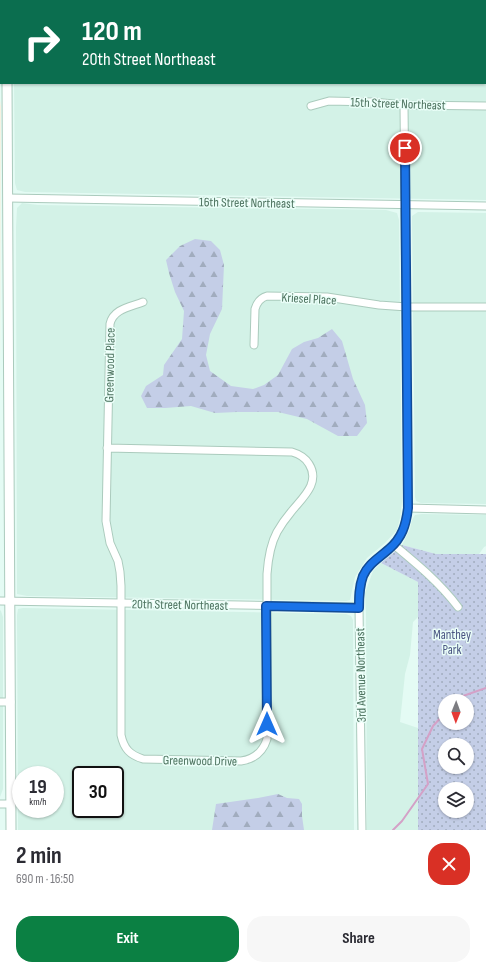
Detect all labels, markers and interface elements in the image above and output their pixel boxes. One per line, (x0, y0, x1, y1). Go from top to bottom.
text: 120 m (82, 15, 142, 48)
icon: right (16, 16, 68, 68)
text: 20th Street Northeast (82, 49, 216, 70)
street label: 15th Street Northeast (350, 94, 446, 114)
pin (388, 131, 422, 165)
icon: arrive (394, 137, 416, 159)
street label: 16th Street Northeast (199, 194, 295, 212)
street label: Kriesel Place (281, 290, 337, 308)
street label: Greenwood Place (101, 327, 119, 403)
street label: 20th Street Northeast (132, 596, 228, 614)
park label: Manthey Park (433, 627, 471, 658)
street label: 3rd Avenue Northeast (352, 628, 370, 722)
north arrow (438, 694, 474, 730)
map controls (438, 694, 474, 818)
position arrow (246, 703, 288, 745)
button: search (438, 738, 474, 774)
street label: Greenwood Drive (163, 752, 237, 770)
speed limit sign: 30 (72, 766, 124, 818)
text: 19 (29, 775, 47, 799)
button: layers (438, 782, 474, 818)
text: km/h (29, 796, 47, 808)
text: 2 min (16, 841, 62, 870)
button: close (428, 843, 470, 885)
text: 690 m · 16:50 (16, 871, 74, 887)
button: Exit (16, 916, 239, 962)
button: Share (247, 916, 470, 962)

